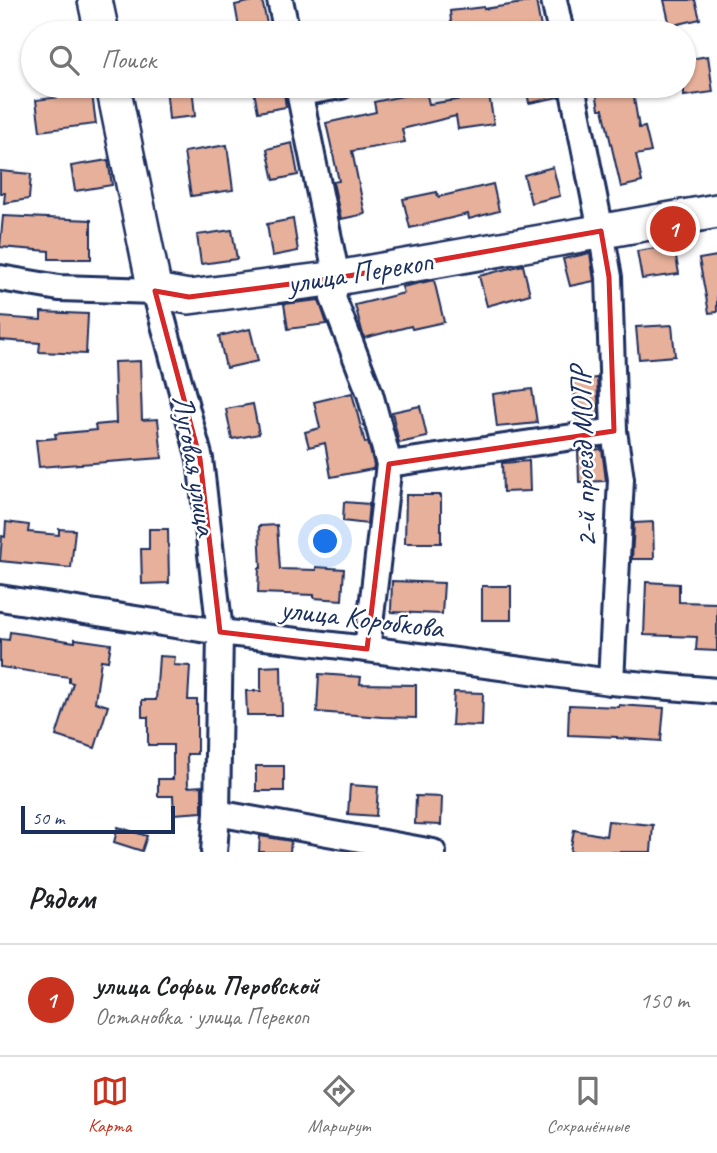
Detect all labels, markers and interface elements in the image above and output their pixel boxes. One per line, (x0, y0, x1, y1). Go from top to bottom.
search box (21, 21, 696, 98)
icon: search (45, 41, 83, 79)
text: Поиск (101, 43, 156, 76)
pin: 1 (650, 203, 696, 255)
street label: улица Перекоп (282, 242, 436, 303)
street label: 2-й проезд МОПР (561, 362, 605, 548)
street label: Луговая улица (164, 392, 226, 540)
your location (308, 524, 342, 558)
street label: улица Коробкова (276, 589, 448, 647)
scale bar (21, 803, 175, 835)
text: 50 m (32, 806, 64, 830)
text: Рядом (28, 879, 95, 917)
text: улица Софьи Перовской (95, 969, 319, 1002)
text: 1 (46, 986, 56, 1015)
text: 150 m (640, 986, 689, 1015)
text: Остановка · улица Перекоп (95, 1002, 309, 1031)
tab: Карта (88, 1072, 131, 1138)
tab: Маршрут (308, 1072, 370, 1138)
tab: Сохранённые (546, 1072, 629, 1138)

